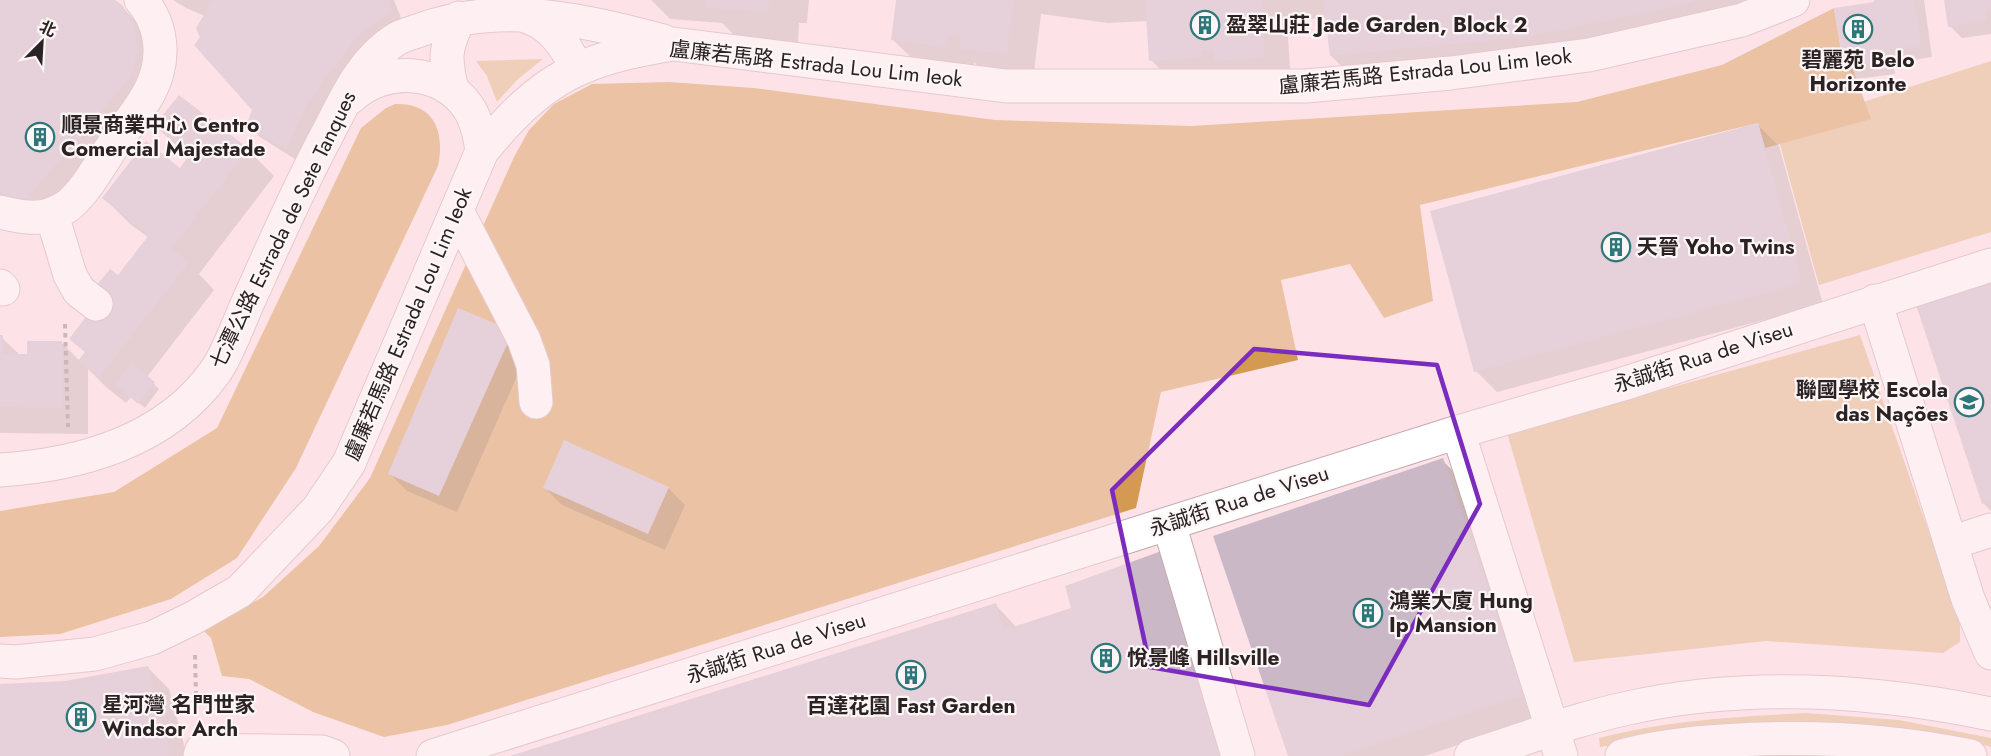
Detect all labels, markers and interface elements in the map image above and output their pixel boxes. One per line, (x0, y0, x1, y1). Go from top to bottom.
building icon: 盈翠山莊 Jade Garden, Block 2 (1189, 9, 1221, 41)
place label: 盈翠山莊 Jade Garden, Block 2 (1226, 10, 1528, 40)
north arrow (12, 12, 72, 72)
building icon: 碧麗苑 Belo Horizonte (1842, 13, 1874, 45)
text: 北 (36, 15, 60, 43)
street label: 盧廉若馬路 Estrada Lou Lim Ieok (668, 34, 965, 94)
street label: 盧廉若馬路 Estrada Lou Lim Ieok (1277, 41, 1574, 101)
place label: 碧麗苑 Belo Horizonte (1801, 45, 1915, 99)
street label: 七潭公路 Estrada de Sete Tanques (203, 86, 363, 374)
place label: 順景商業中心 Centro Comercial Majestade (61, 110, 265, 164)
building icon: 順景商業中心 Centro Comercial Majestade (24, 121, 56, 153)
street label: 盧廉若馬路 Estrada Lou Lim Ieok (337, 182, 480, 465)
building icon: 天晉 Yoho Twins (1600, 231, 1632, 263)
place label: 天晉 Yoho Twins (1637, 232, 1795, 262)
street label: 永誠街 Rua de Viseu (1609, 314, 1797, 400)
place label: 聯國學校 Escola das Nações (1796, 375, 1948, 429)
school or university icon: 聯國學校 Escola das Nações (1953, 386, 1985, 418)
street label: 永誠街 Rua de Viseu (1145, 458, 1333, 544)
place label: 鴻業大廈 Hung Ip Mansion (1389, 586, 1533, 640)
building icon: 鴻業大廈 Hung Ip Mansion (1352, 597, 1384, 629)
street label: 永誠街 Rua de Viseu (682, 605, 870, 691)
building icon: 悅景峰 Hillsville (1090, 642, 1122, 674)
place label: 悅景峰 Hillsville (1127, 643, 1280, 673)
building icon: 百達花園 Fast Garden (895, 659, 927, 691)
place label: 星河灣 名門世家 Windsor Arch (102, 690, 255, 744)
place label: 百達花園 Fast Garden (806, 691, 1016, 721)
building icon: 星河灣 名門世家 Windsor Arch (65, 701, 97, 733)

